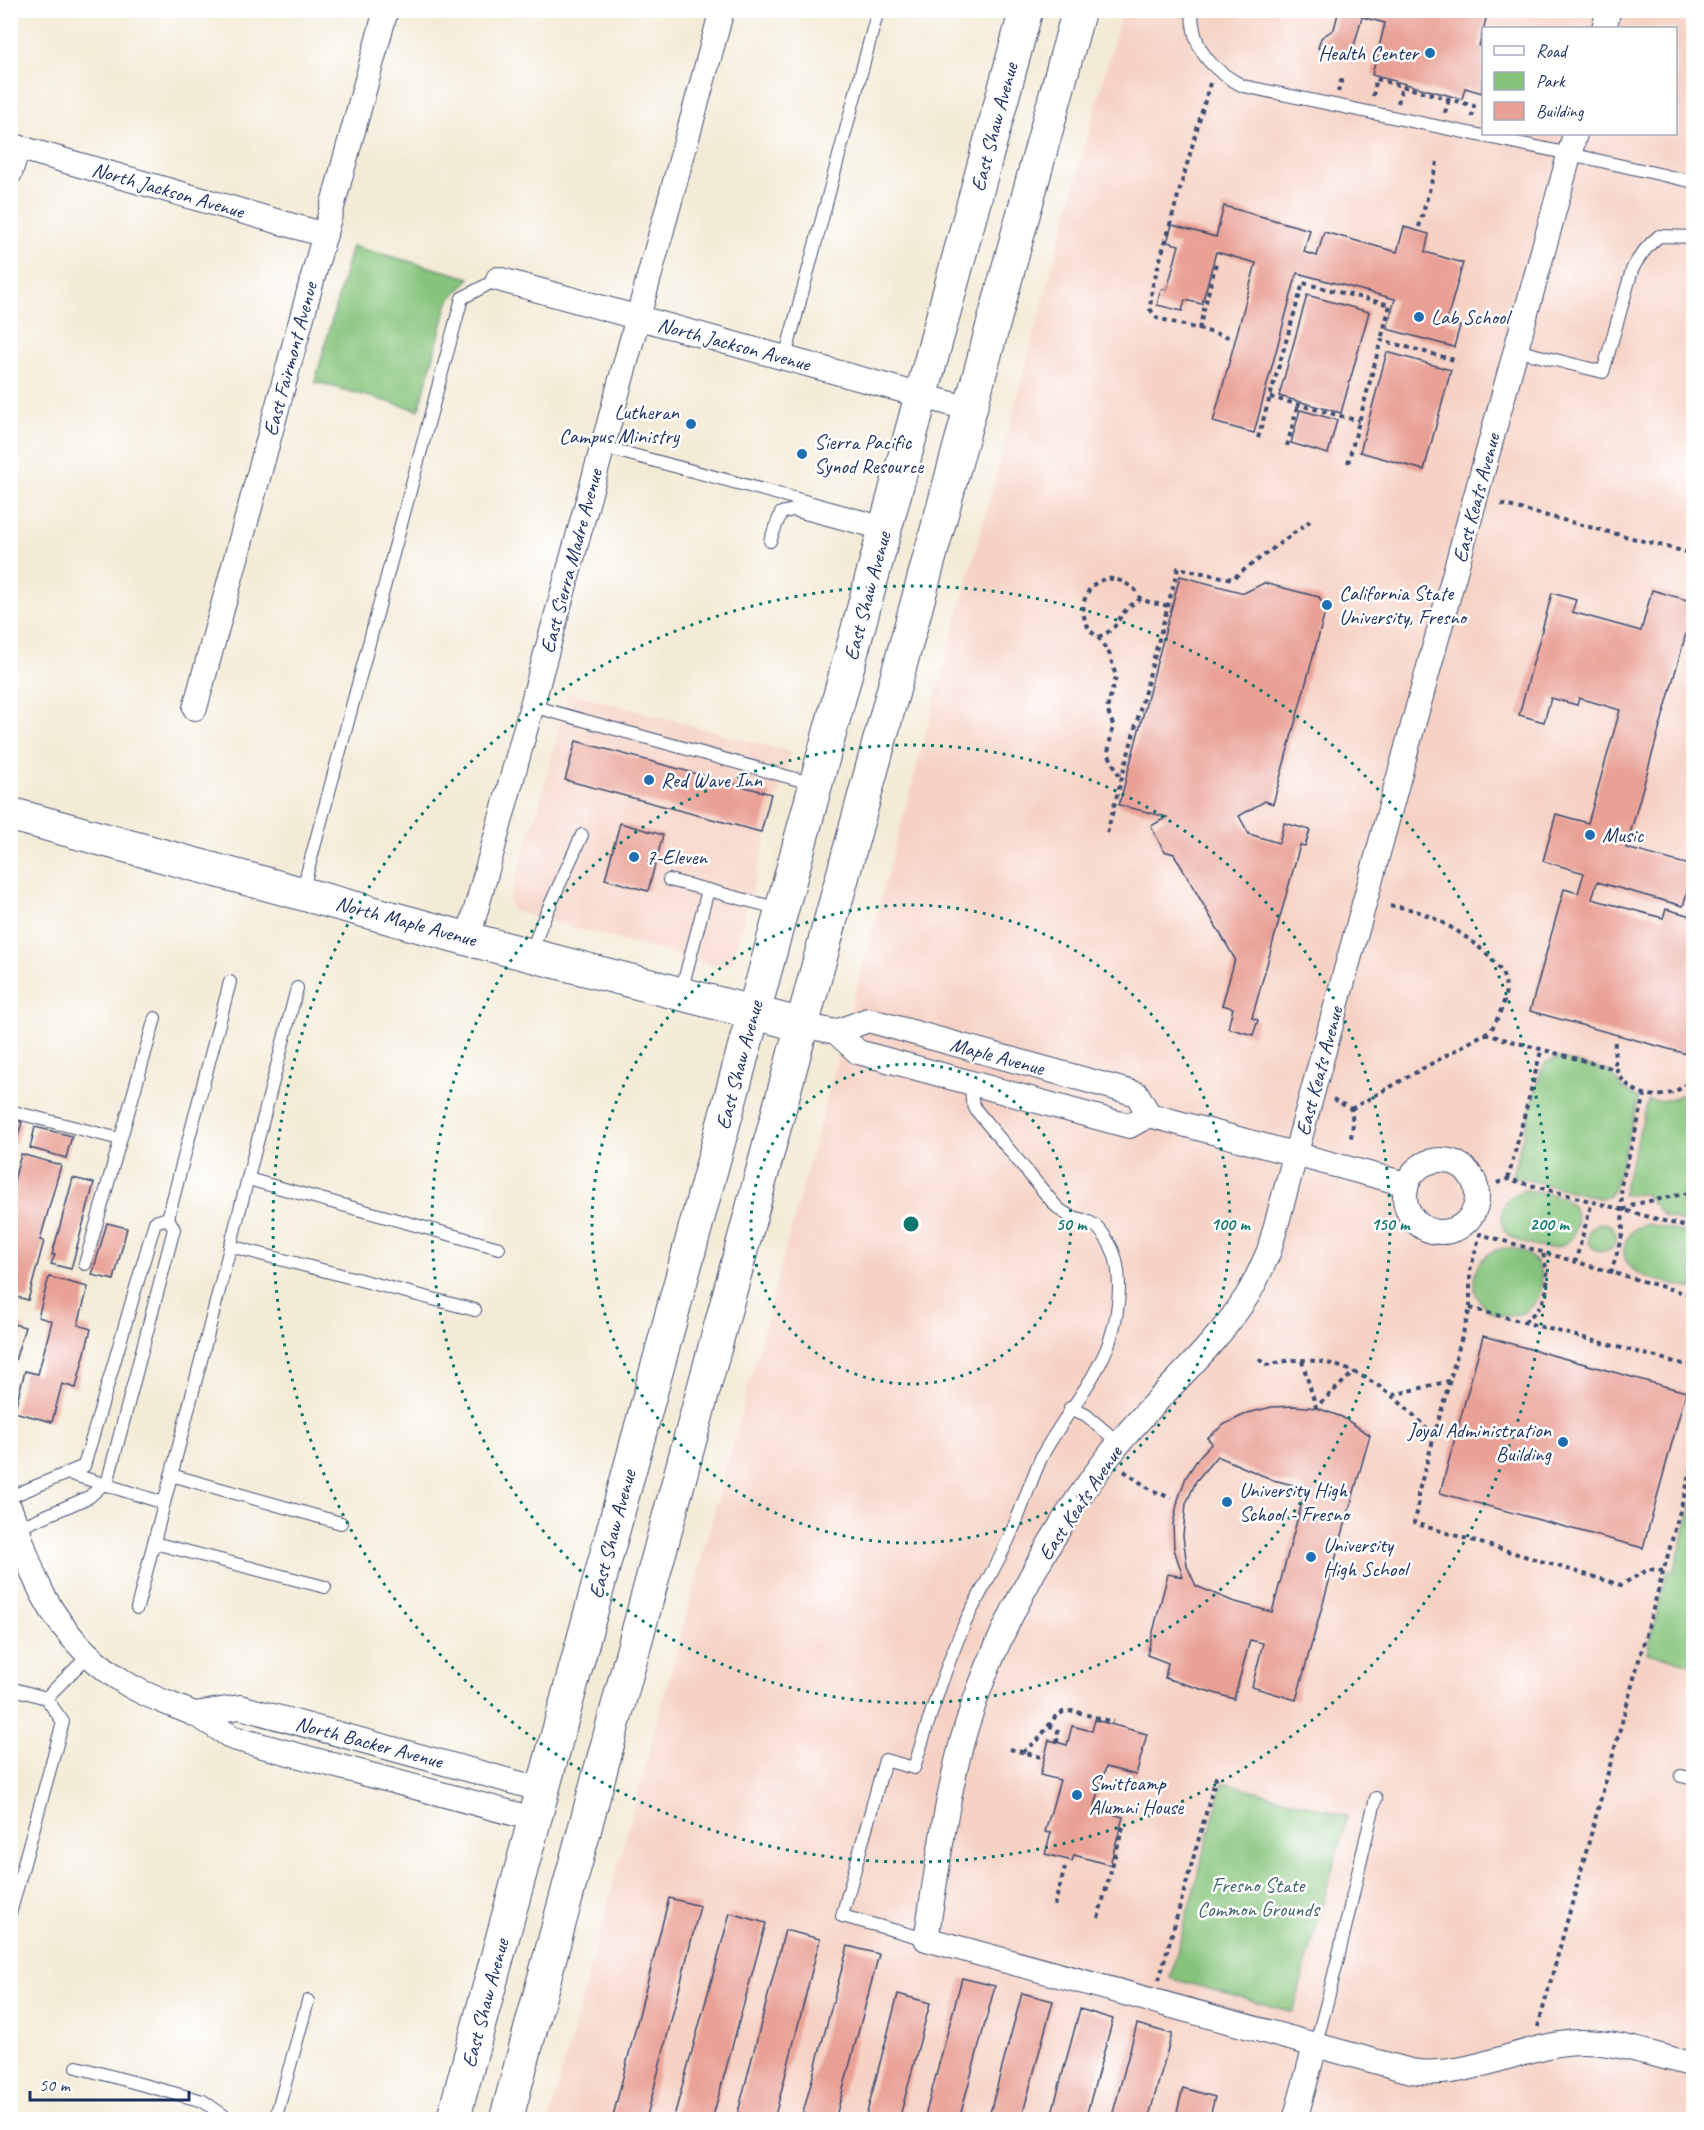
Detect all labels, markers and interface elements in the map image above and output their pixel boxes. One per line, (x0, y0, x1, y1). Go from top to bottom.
legend (1482, 27, 1677, 135)
place label: Health Center (1318, 40, 1419, 66)
text: Road (1536, 40, 1569, 62)
marker: Health Center (1423, 46, 1437, 60)
street label: East Shaw Avenue (964, 59, 1024, 194)
text: Park (1536, 70, 1566, 92)
text: Building (1536, 100, 1585, 122)
street label: North Jackson Avenue (89, 156, 248, 224)
street label: East Fairmont Avenue (257, 277, 324, 438)
place label: Lab School (1431, 304, 1512, 330)
marker: Lab School (1412, 310, 1426, 324)
street label: North Jackson Avenue (655, 311, 814, 377)
place label: Lutheran Campus Ministry (559, 399, 681, 449)
marker: Lutheran Campus Ministry (684, 417, 698, 431)
place label: Sierra Pacific Synod Resource (814, 429, 924, 479)
street label: East Keats Avenue (1446, 430, 1506, 565)
marker: Sierra Pacific Synod Resource (795, 447, 809, 461)
street label: East Sierra Madre Avenue (534, 465, 608, 656)
street label: East Shaw Avenue (837, 528, 897, 663)
place label: California State University, Fresno (1339, 580, 1469, 630)
marker: California State University, Fresno (1320, 598, 1334, 612)
place label: Red Wave Inn (661, 767, 762, 793)
marker: Red Wave Inn (642, 773, 656, 787)
place label: Music (1602, 822, 1645, 848)
marker: Music (1583, 828, 1597, 842)
place label: 7-Eleven (646, 844, 709, 870)
marker: 7-Eleven (627, 850, 641, 864)
street label: North Maple Avenue (333, 890, 480, 953)
street label: East Shaw Avenue (709, 997, 769, 1132)
street label: East Keats Avenue (1289, 1003, 1349, 1138)
street label: Maple Avenue (947, 1031, 1048, 1081)
text: 50 m (1056, 1213, 1088, 1235)
text: 100 m (1211, 1213, 1251, 1235)
text: 150 m (1371, 1213, 1411, 1235)
text: 200 m (1530, 1213, 1570, 1235)
centre of rings (901, 1214, 921, 1234)
place label: Joyal Administration Building (1407, 1417, 1553, 1467)
marker: Joyal Administration Building (1556, 1435, 1570, 1449)
street label: East Keats Avenue (1032, 1440, 1128, 1565)
street label: East Shaw Avenue (582, 1466, 642, 1601)
place label: University High School - Fresno (1239, 1477, 1351, 1527)
marker: University High School - Fresno (1220, 1495, 1234, 1509)
place label: University High School (1323, 1532, 1411, 1582)
marker: University High School (1304, 1550, 1318, 1564)
street label: North Backer Avenue (293, 1710, 446, 1774)
place label: Smittcamp Alumni House (1089, 1770, 1184, 1820)
marker: Smittcamp Alumni House (1070, 1788, 1084, 1802)
park label: Fresno State Common Grounds (1197, 1872, 1321, 1922)
street label: East Shaw Avenue (455, 1935, 515, 2070)
scale bar (30, 2064, 189, 2102)
text: 50 m (39, 2074, 72, 2096)

